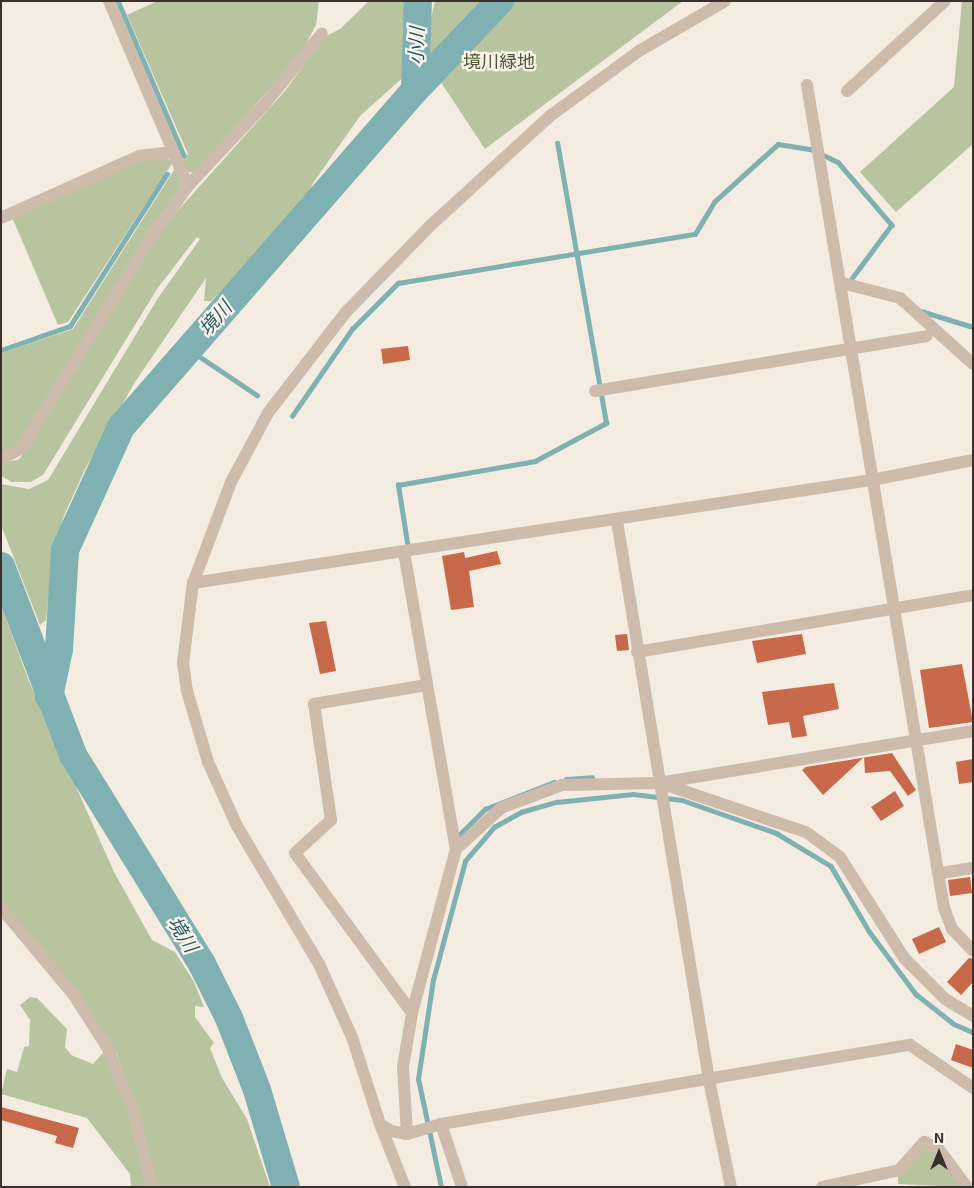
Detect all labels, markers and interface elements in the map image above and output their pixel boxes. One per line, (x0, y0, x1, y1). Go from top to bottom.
water label: 小川 (404, 27, 428, 65)
park label: 境川緑地 (463, 50, 535, 72)
water label: 境川 (194, 296, 236, 340)
water label: 境川 (163, 912, 203, 956)
north arrow (914, 1128, 964, 1178)
text: N (934, 1129, 944, 1146)

